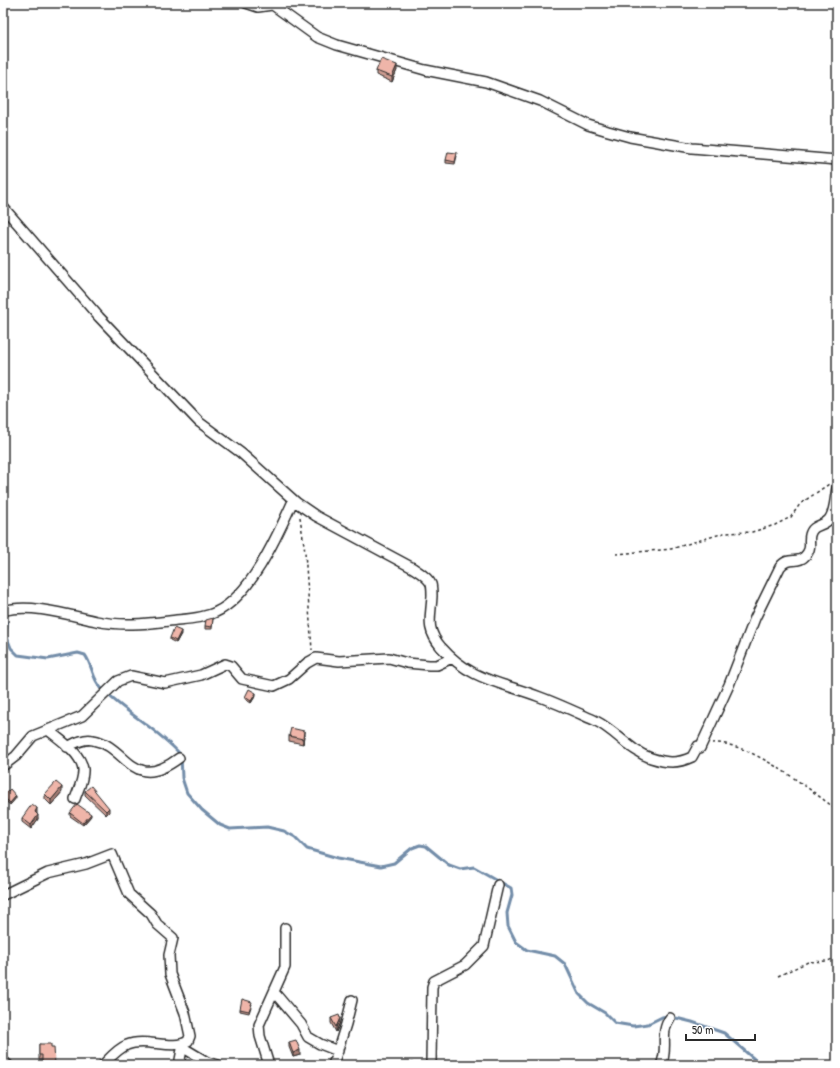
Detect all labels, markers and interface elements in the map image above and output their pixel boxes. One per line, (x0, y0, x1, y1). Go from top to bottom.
scale bar (686, 1016, 755, 1042)
text: 50 m (692, 1021, 713, 1038)

